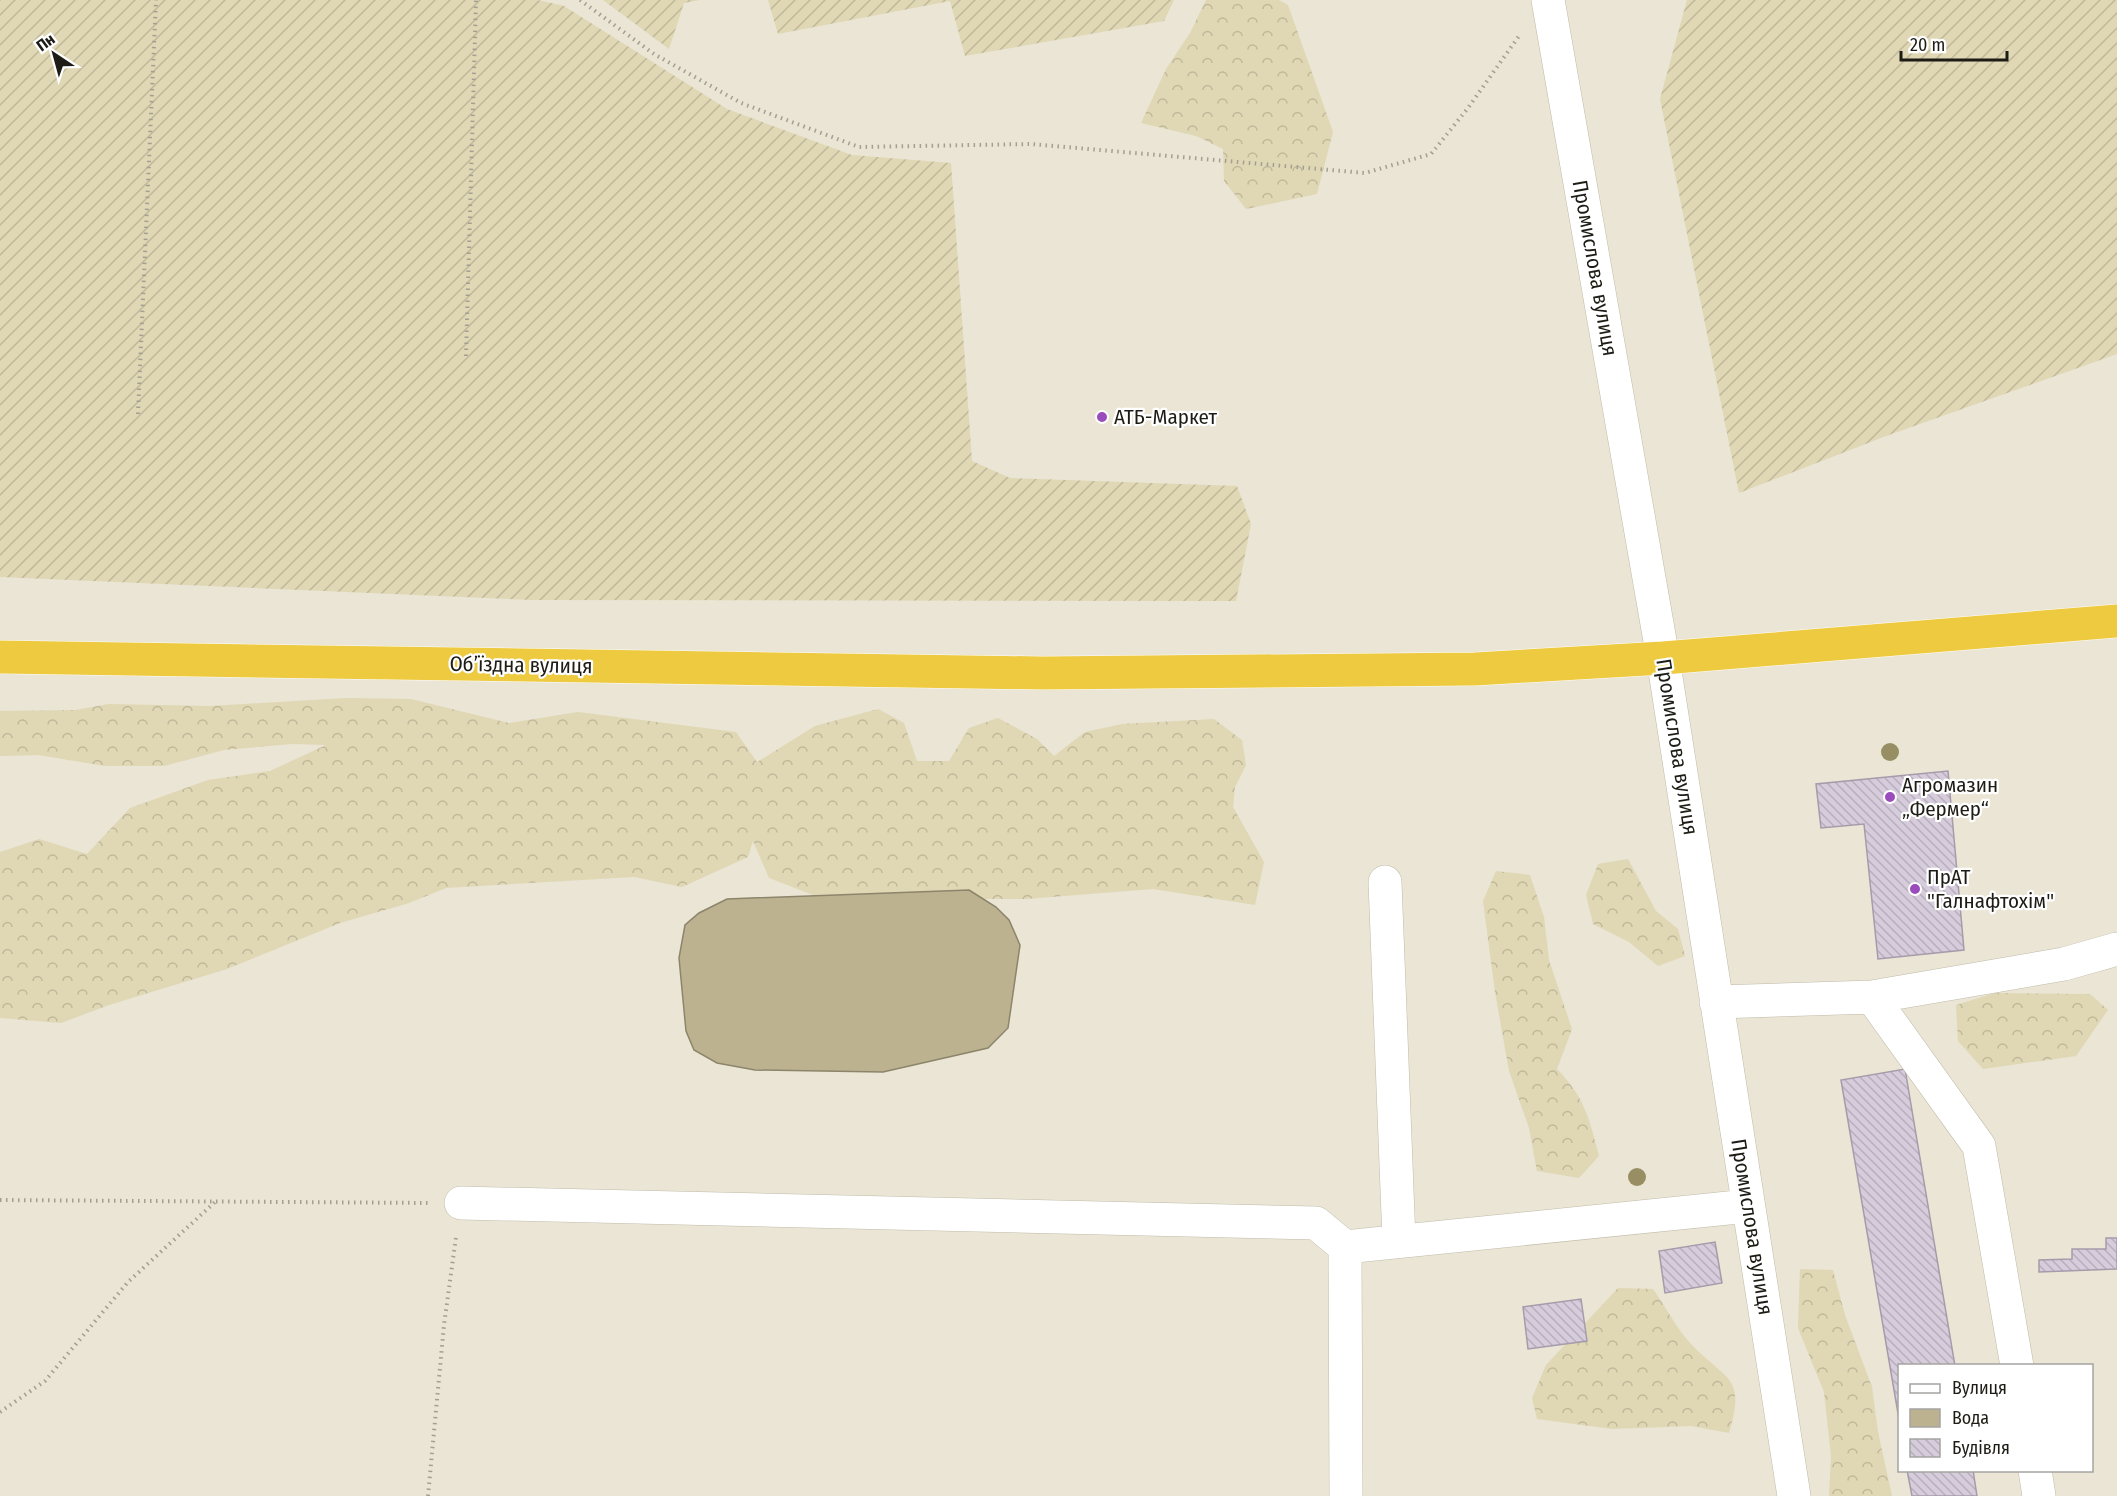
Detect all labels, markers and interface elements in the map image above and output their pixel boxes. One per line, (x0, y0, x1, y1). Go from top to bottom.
north arrow (24, 24, 84, 84)
scale bar (1901, 24, 2008, 62)
text: Пн (33, 29, 58, 55)
text: 20 m (1910, 34, 1945, 56)
street label: Промислова вулиця (1567, 178, 1623, 358)
place label: АТБ-Маркет (1114, 404, 1217, 430)
marker: АТБ-Маркет (1095, 410, 1109, 424)
street label: Обʼїздна вулиця (449, 651, 593, 679)
street label: Промислова вулиця (1650, 657, 1704, 837)
place label: Агромазин „Фермер“ (1902, 772, 1998, 822)
marker: Агромазин „Фермер“ (1883, 790, 1897, 804)
place label: ПрАТ "Галнафтохім" (1927, 864, 2054, 914)
marker: ПрАТ "Галнафтохім" (1908, 882, 1922, 896)
street label: Промислова вулиця (1725, 1137, 1779, 1317)
legend (1898, 1364, 2093, 1472)
text: Вулиця (1952, 1377, 2007, 1399)
text: Вода (1952, 1407, 1989, 1429)
text: Будівля (1952, 1437, 2010, 1459)

